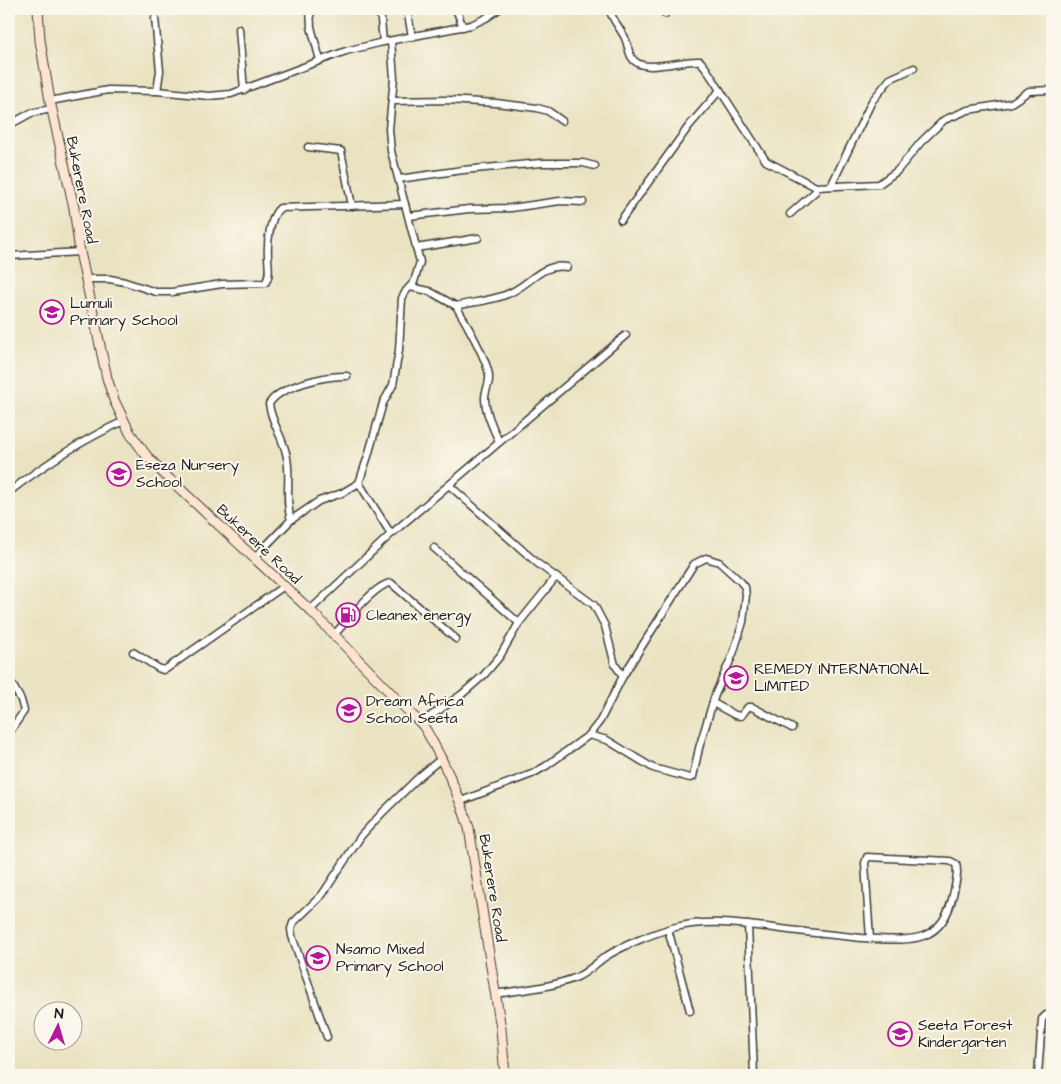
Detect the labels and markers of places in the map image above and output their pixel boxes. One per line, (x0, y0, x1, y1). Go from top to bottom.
place label: Lumuli Primary School (70, 293, 178, 332)
school or university icon: Lumuli Primary School (39, 299, 65, 325)
place label: Eseza Nursery School (136, 455, 239, 493)
school or university icon: Eseza Nursery School (106, 461, 132, 487)
fuel station icon: Cleanex energy (335, 602, 361, 628)
place label: Cleanex energy (366, 605, 471, 627)
place label: REMEDY INTERNATIONAL LIMITED (754, 659, 930, 697)
school or university icon: REMEDY INTERNATIONAL LIMITED (723, 665, 749, 691)
place label: Dream Africa School Seeta (366, 691, 464, 729)
school or university icon: Dream Africa School Seeta (336, 697, 362, 723)
place label: Nsamo Mixed Primary School (336, 939, 444, 978)
school or university icon: Nsamo Mixed Primary School (305, 945, 331, 971)
place label: Seeta Forest Kindergarten (918, 1015, 1012, 1054)
school or university icon: Seeta Forest Kindergarten (887, 1021, 913, 1047)

